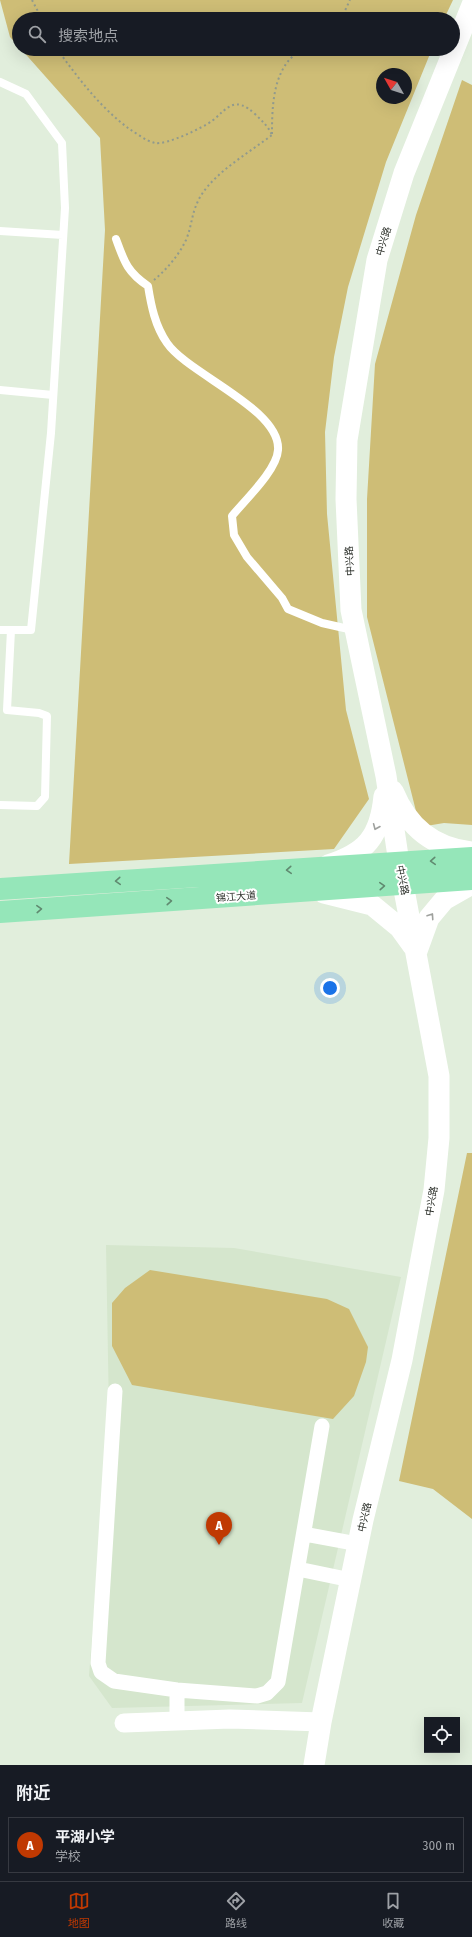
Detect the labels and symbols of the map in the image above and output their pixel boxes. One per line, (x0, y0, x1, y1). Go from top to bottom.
north arrow (376, 68, 412, 104)
street label: 中兴路 (374, 225, 394, 257)
street label: 中兴路 (343, 546, 357, 576)
one-way arrow (373, 824, 381, 831)
one-way arrow (430, 856, 436, 865)
street label: 中兴路 (393, 864, 411, 896)
one-way arrow (286, 866, 292, 875)
one-way arrow (115, 877, 121, 886)
one-way arrow (379, 882, 385, 891)
street label: 锦江大道 (216, 890, 256, 904)
one-way arrow (166, 896, 172, 905)
one-way arrow (36, 905, 42, 914)
one-way arrow (426, 913, 434, 920)
your location (320, 978, 340, 998)
street label: 中兴路 (423, 1185, 440, 1217)
street label: 中兴路 (356, 1501, 374, 1533)
pin: A (206, 1512, 232, 1545)

